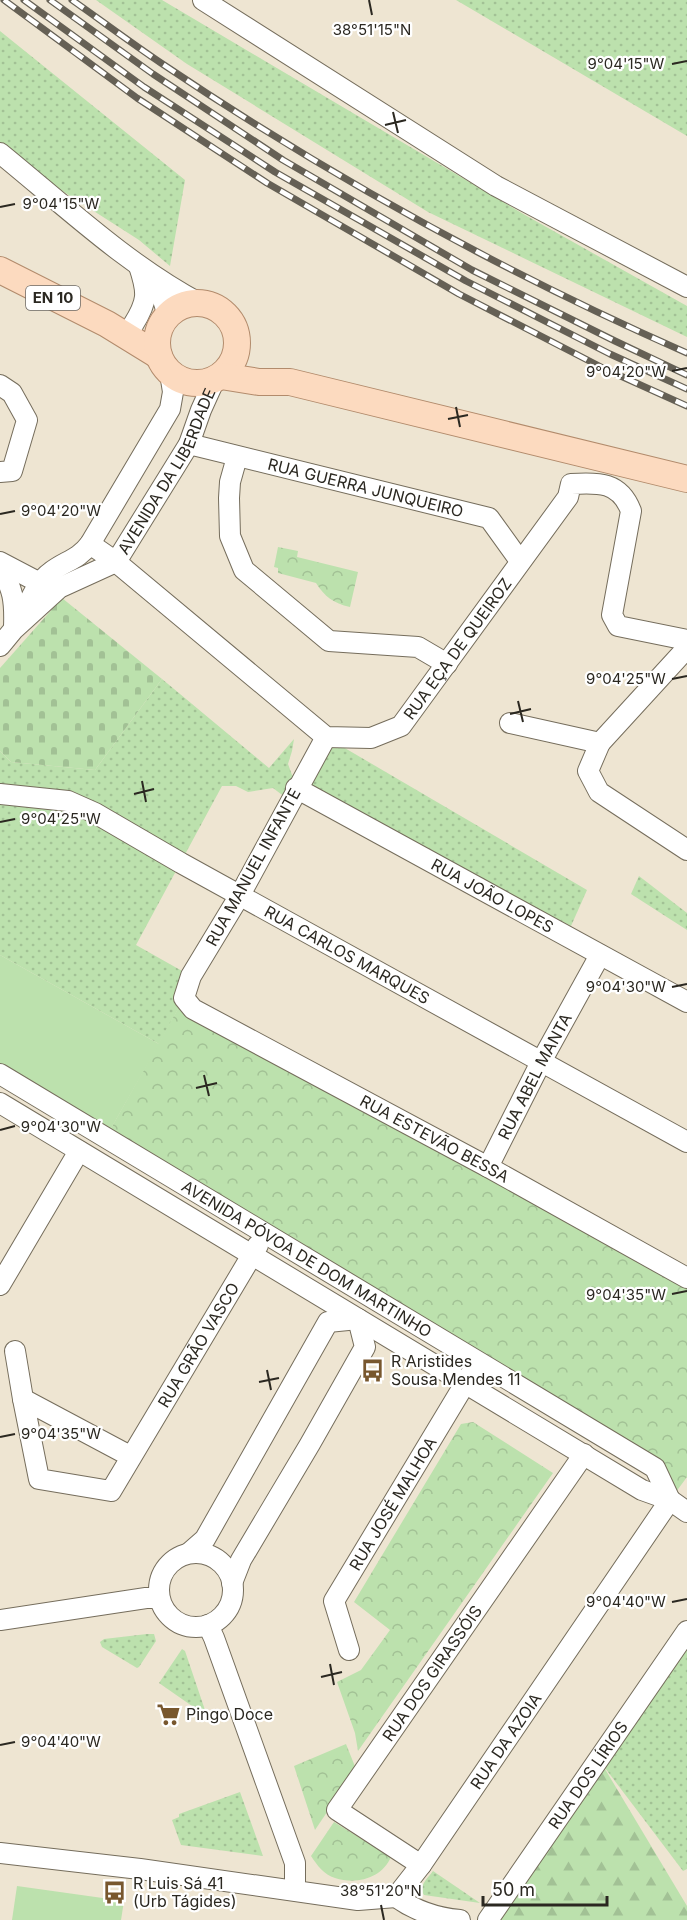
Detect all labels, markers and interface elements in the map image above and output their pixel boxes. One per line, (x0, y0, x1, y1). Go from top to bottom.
text: 38°51'15"N (333, 20, 411, 39)
text: 9°04'15"W (588, 54, 665, 73)
text: 9°04'15"W (23, 194, 100, 213)
road number: EN 10 (26, 286, 80, 310)
text: 9°04'20"W (586, 362, 666, 381)
street label: AVENIDA DA LIBERDADE (113, 385, 220, 558)
street label: RUA GUERRA JUNQUEIRO (266, 454, 466, 521)
text: 9°04'20"W (21, 501, 101, 520)
street label: RUA EÇA DE QUEIROZ (399, 574, 516, 723)
text: 9°04'25"W (586, 669, 666, 688)
street label: RUA MANUEL INFANTE (201, 785, 305, 949)
text: 9°04'25"W (21, 809, 101, 828)
street label: RUA JOÃO LOPES (428, 854, 557, 937)
street label: RUA CARLOS MARQUES (261, 901, 433, 1008)
text: 9°04'30"W (586, 977, 666, 996)
street label: RUA ABEL MANTA (494, 1010, 576, 1143)
street label: RUA ESTEVÃO BESSA (357, 1090, 513, 1187)
text: 9°04'30"W (21, 1117, 101, 1136)
street label: AVENIDA PÓVOA DE DOM MARTINHO (178, 1176, 435, 1341)
street label: RUA GRÃO VASCO (153, 1279, 243, 1411)
text: 9°04'35"W (586, 1285, 666, 1304)
place label: R Aristides Sousa Mendes 11 (391, 1351, 521, 1389)
bus stop icon: R Aristides Sousa Mendes 11 (360, 1357, 386, 1383)
text: 9°04'35"W (21, 1424, 101, 1443)
street label: RUA JOSÉ MALHOA (345, 1433, 441, 1574)
text: 9°04'40"W (586, 1592, 666, 1611)
street label: RUA DOS GIRASSÓIS (378, 1601, 486, 1745)
street label: RUA DA AZOIA (466, 1689, 545, 1793)
supermarket icon: Pingo Doce (155, 1701, 181, 1727)
place label: Pingo Doce (186, 1704, 273, 1724)
street label: RUA DOS LÍRIOS (544, 1717, 632, 1833)
text: 9°04'40"W (21, 1732, 101, 1751)
scale bar (483, 1869, 608, 1907)
place label: R Luis Sá 41 (Urb Tágides) (133, 1873, 237, 1911)
bus stop icon: R Luis Sá 41 (Urb Tágides) (102, 1879, 128, 1905)
text: 50 m (492, 1879, 535, 1900)
text: 38°51'20"N (340, 1881, 422, 1900)

